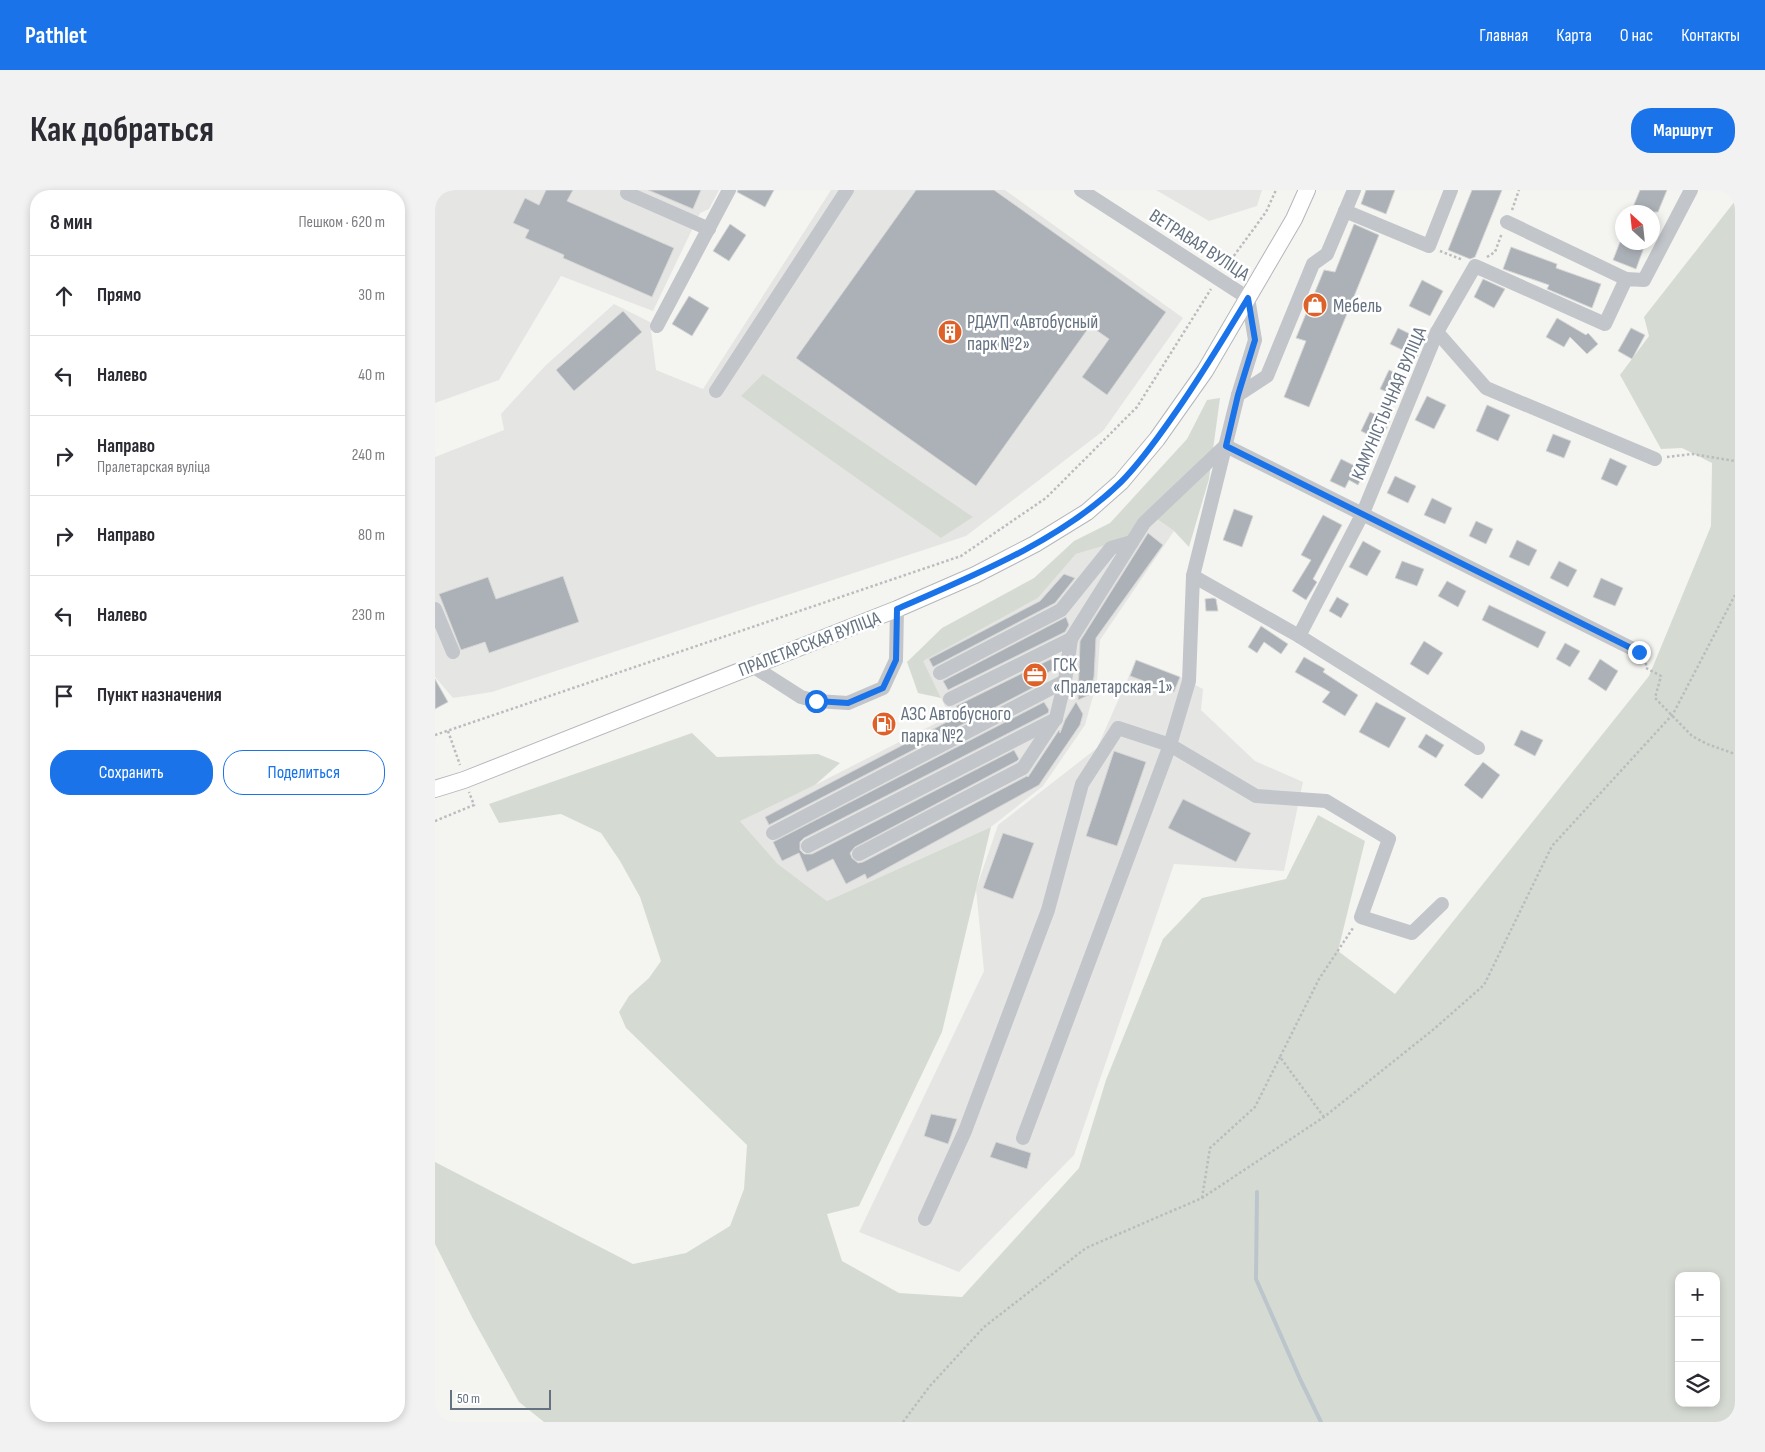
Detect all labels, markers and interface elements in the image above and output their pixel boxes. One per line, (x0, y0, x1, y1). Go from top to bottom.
text: Pathlet (25, 21, 87, 50)
text: Главная (1479, 25, 1528, 46)
text: Карта (1556, 25, 1592, 46)
text: О нас (1620, 25, 1653, 46)
text: Контакты (1681, 25, 1740, 46)
button: Маршрут (1631, 108, 1735, 153)
text: Как добраться (30, 109, 214, 152)
street label: ВЕТРАВАЯ ВУЛІЦА (1145, 204, 1254, 287)
north arrow (1615, 205, 1660, 250)
text: 8 мин (50, 210, 92, 235)
text: Пешком · 620 m (298, 213, 385, 232)
icon: ahead (50, 282, 78, 310)
text: Прямо (97, 284, 141, 307)
text: 30 m (358, 286, 385, 305)
shop icon: Мебель (1302, 292, 1328, 318)
place label: Мебель (1333, 295, 1382, 318)
place label: РДАУП «Автобусный парк №2» (967, 311, 1098, 356)
building icon: РДАУП «Автобусный парк №2» (937, 319, 963, 345)
street label: КАМУНІСТЫЧНАЯ ВУЛІЦА (1347, 323, 1432, 484)
icon: left (50, 362, 78, 390)
text: Налево (97, 364, 147, 387)
text: 40 m (358, 366, 385, 385)
text: Направо (97, 435, 155, 458)
icon: right (50, 442, 78, 470)
text: 240 m (352, 446, 385, 465)
text: Пралетарская вуліца (97, 458, 210, 477)
icon: right (50, 522, 78, 550)
text: Направо (97, 524, 155, 547)
text: 80 m (358, 526, 385, 545)
icon: left (50, 602, 78, 630)
text: Налево (97, 604, 147, 627)
text: 230 m (352, 606, 385, 625)
street label: ПРАЛЕТАРСКАЯ ВУЛІЦА (735, 606, 885, 682)
route end (1628, 641, 1651, 664)
place label: ГСК «Пралетарская-1» (1053, 654, 1173, 699)
office icon: ГСК «Пралетарская-1» (1022, 662, 1048, 688)
icon: arrive (50, 682, 78, 710)
text: Пункт назначения (97, 684, 222, 707)
route start (805, 690, 828, 713)
place label: АЗС Автобусного парка №2 (900, 703, 1011, 748)
fuel station icon: АЗС Автобусного парка №2 (871, 711, 897, 737)
button: Сохранить (50, 750, 213, 795)
button: Поделиться (223, 750, 385, 795)
map controls (1675, 1272, 1720, 1407)
button: + (1675, 1272, 1720, 1317)
button: − (1675, 1317, 1720, 1362)
button: layers (1675, 1362, 1720, 1407)
scale bar (450, 1387, 551, 1410)
text: 50 m (457, 1390, 480, 1407)

